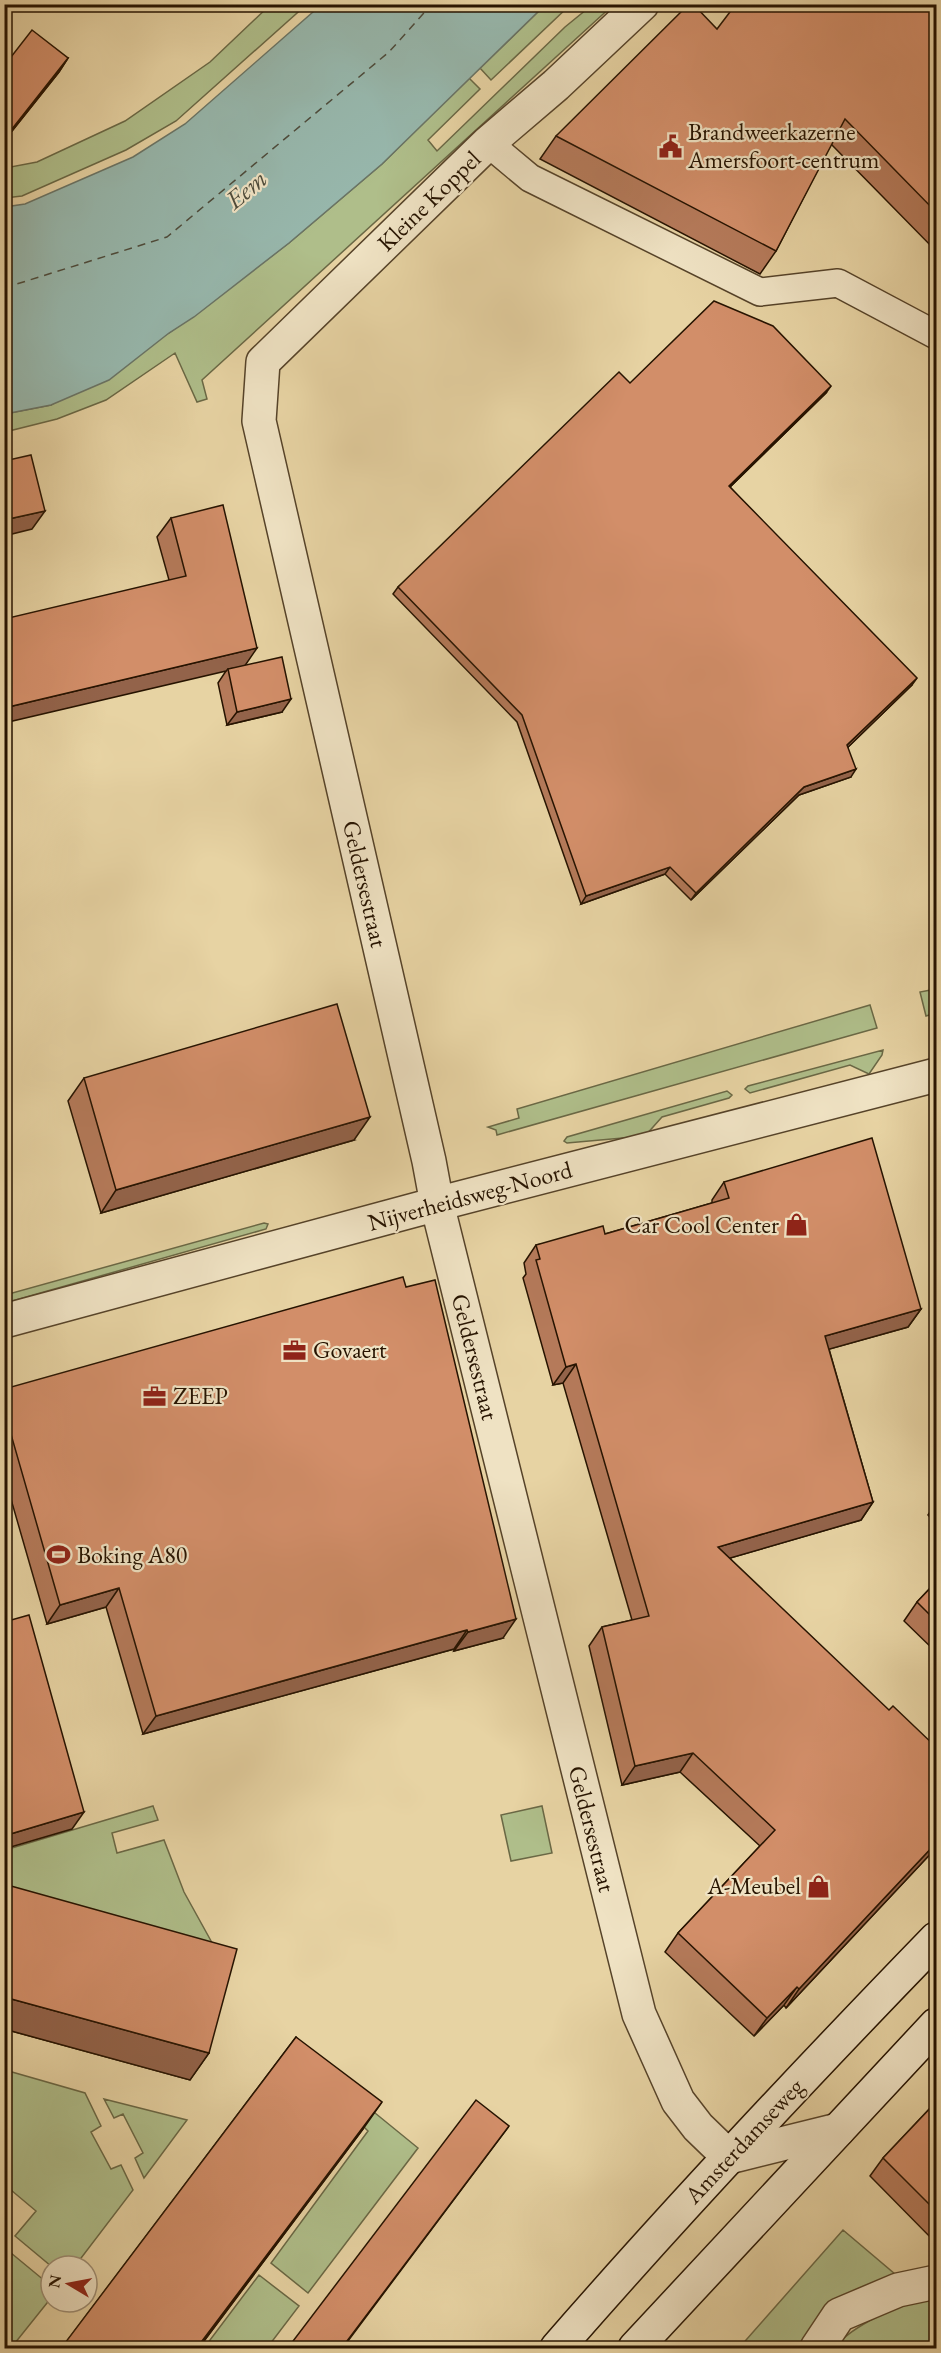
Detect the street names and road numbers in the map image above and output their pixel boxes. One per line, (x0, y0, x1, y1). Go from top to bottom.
street label: Kleine Koppel (370, 143, 487, 258)
street label: Geldersestraat (336, 817, 395, 951)
street label: Nijverheidsweg-Noord (364, 1153, 576, 1238)
street label: Geldersestraat (445, 1290, 506, 1424)
street label: Geldersestraat (562, 1762, 623, 1896)
street label: Amsterdamseweg (677, 2071, 810, 2211)

